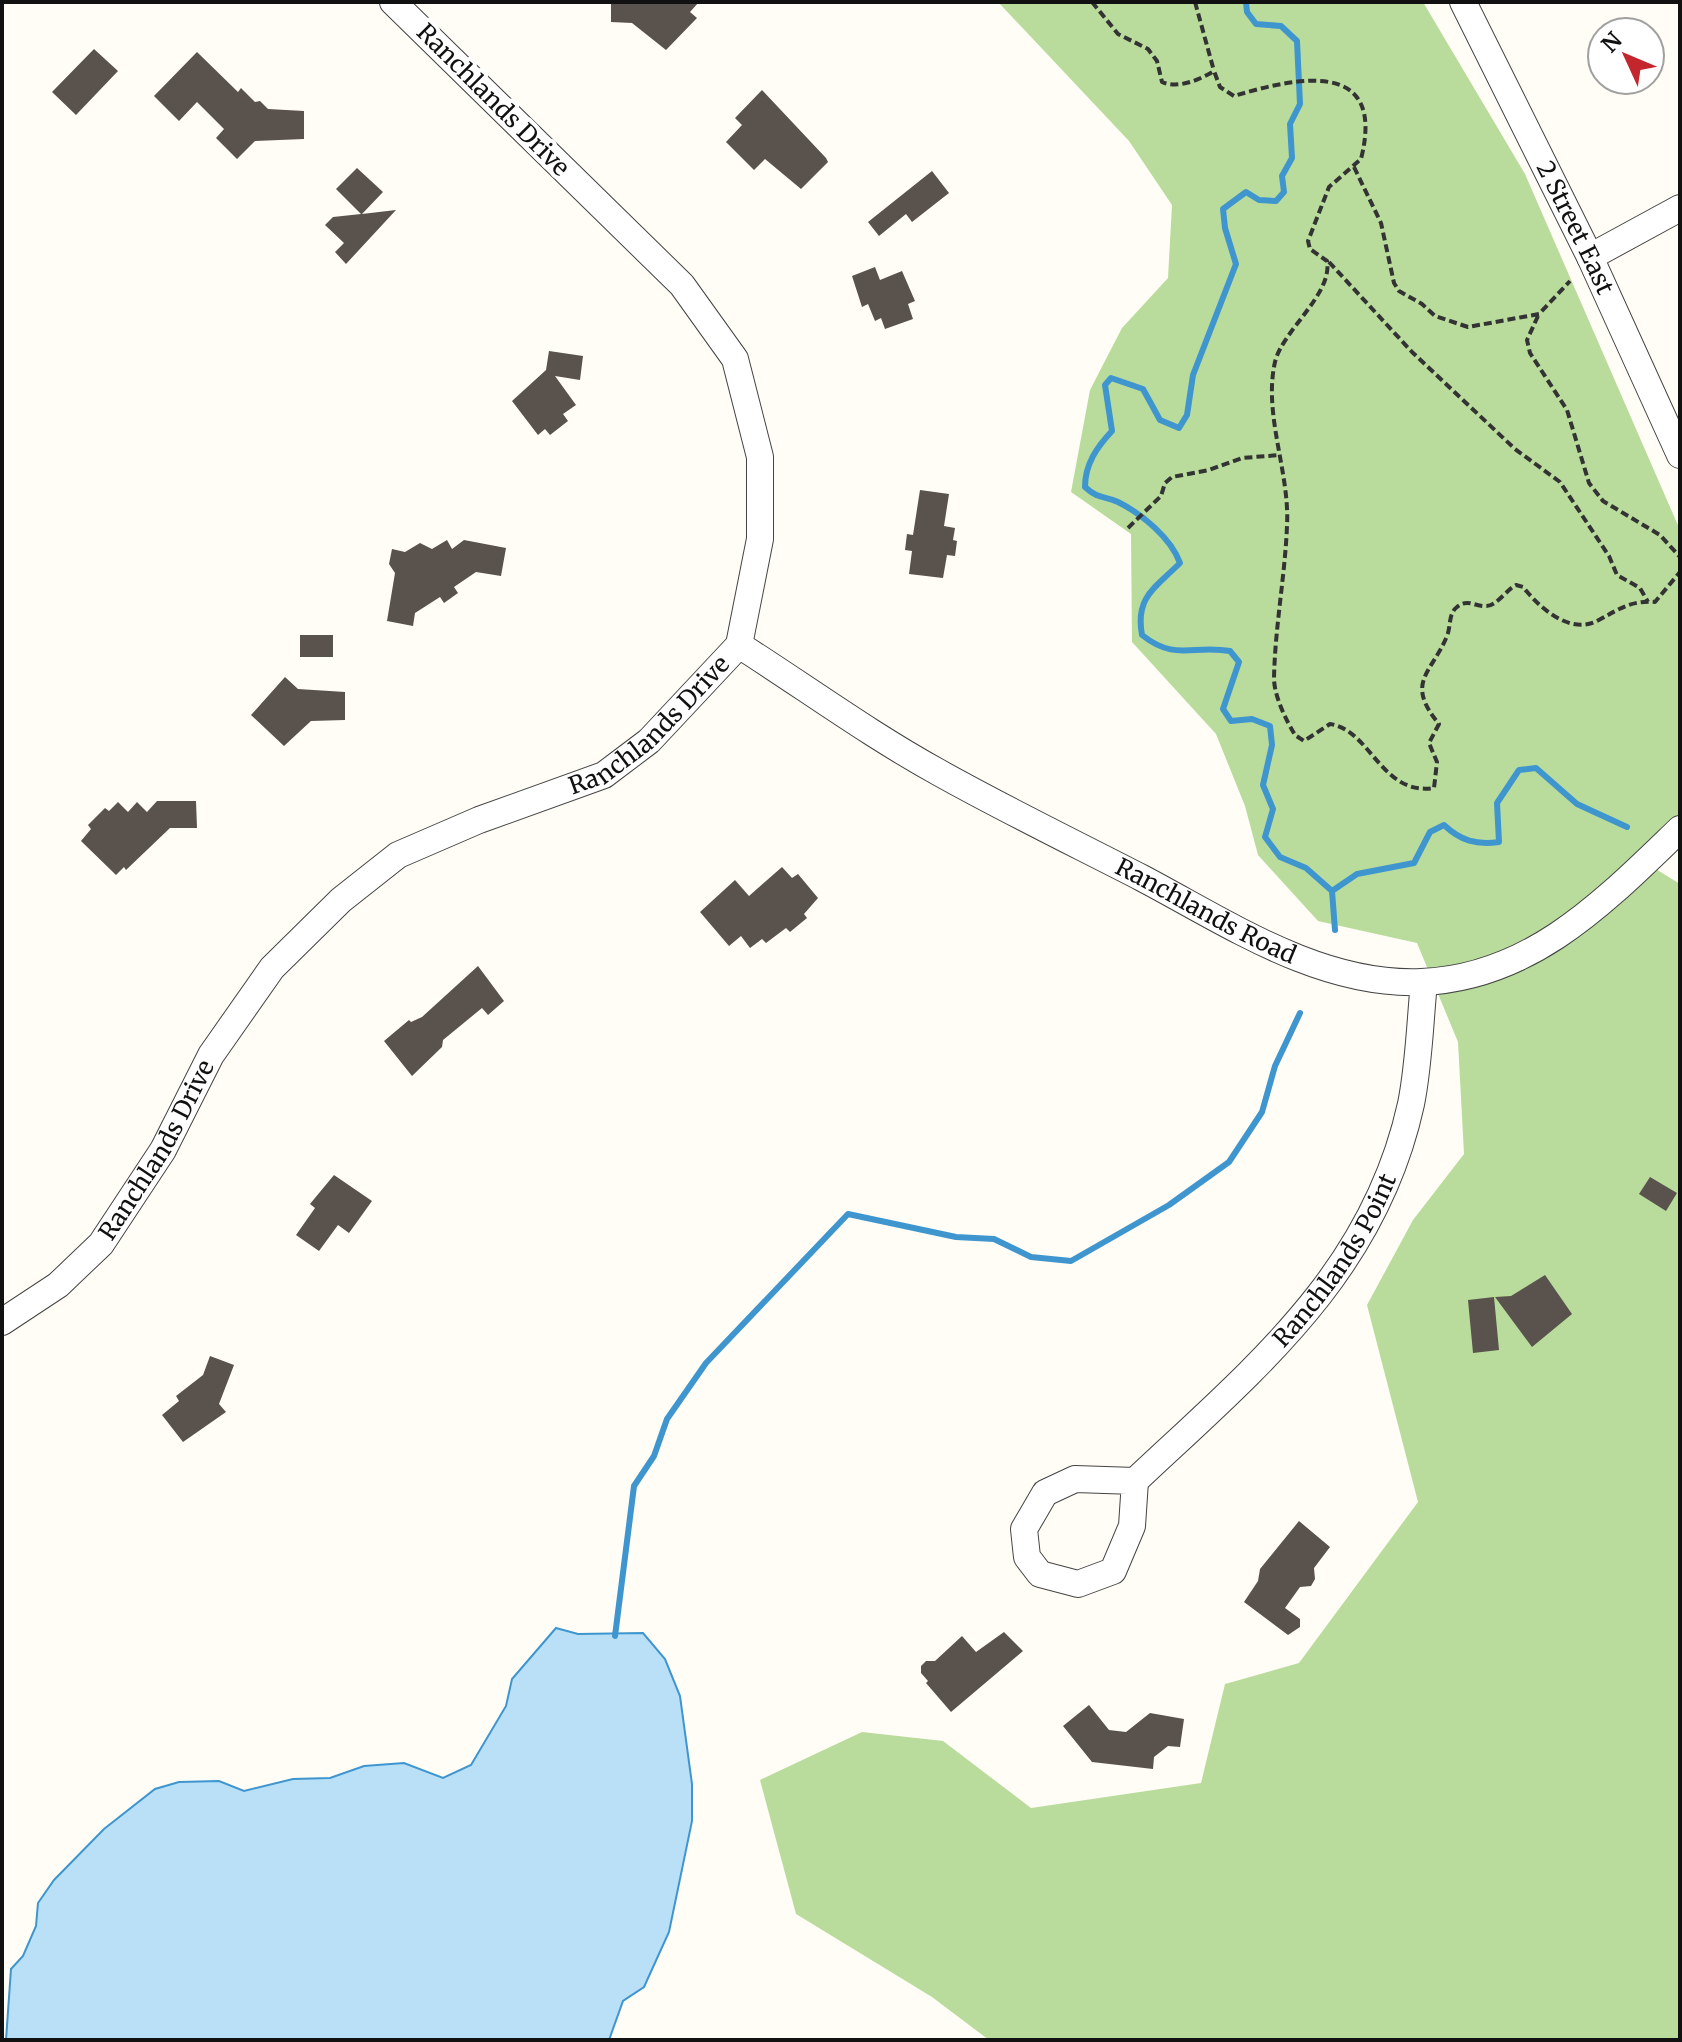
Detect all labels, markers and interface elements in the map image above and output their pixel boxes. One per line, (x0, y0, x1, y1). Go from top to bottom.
north arrow (1586, 16, 1666, 96)
street label: Ranchlands Drive (410, 17, 576, 183)
text: N (1596, 26, 1628, 58)
street label: 2 Street East (1530, 156, 1621, 300)
street label: Ranchlands Drive (564, 649, 736, 801)
street label: Ranchlands Road (1110, 851, 1301, 971)
street label: Ranchlands Drive (92, 1055, 221, 1246)
street label: Ranchlands Point (1266, 1168, 1403, 1353)

